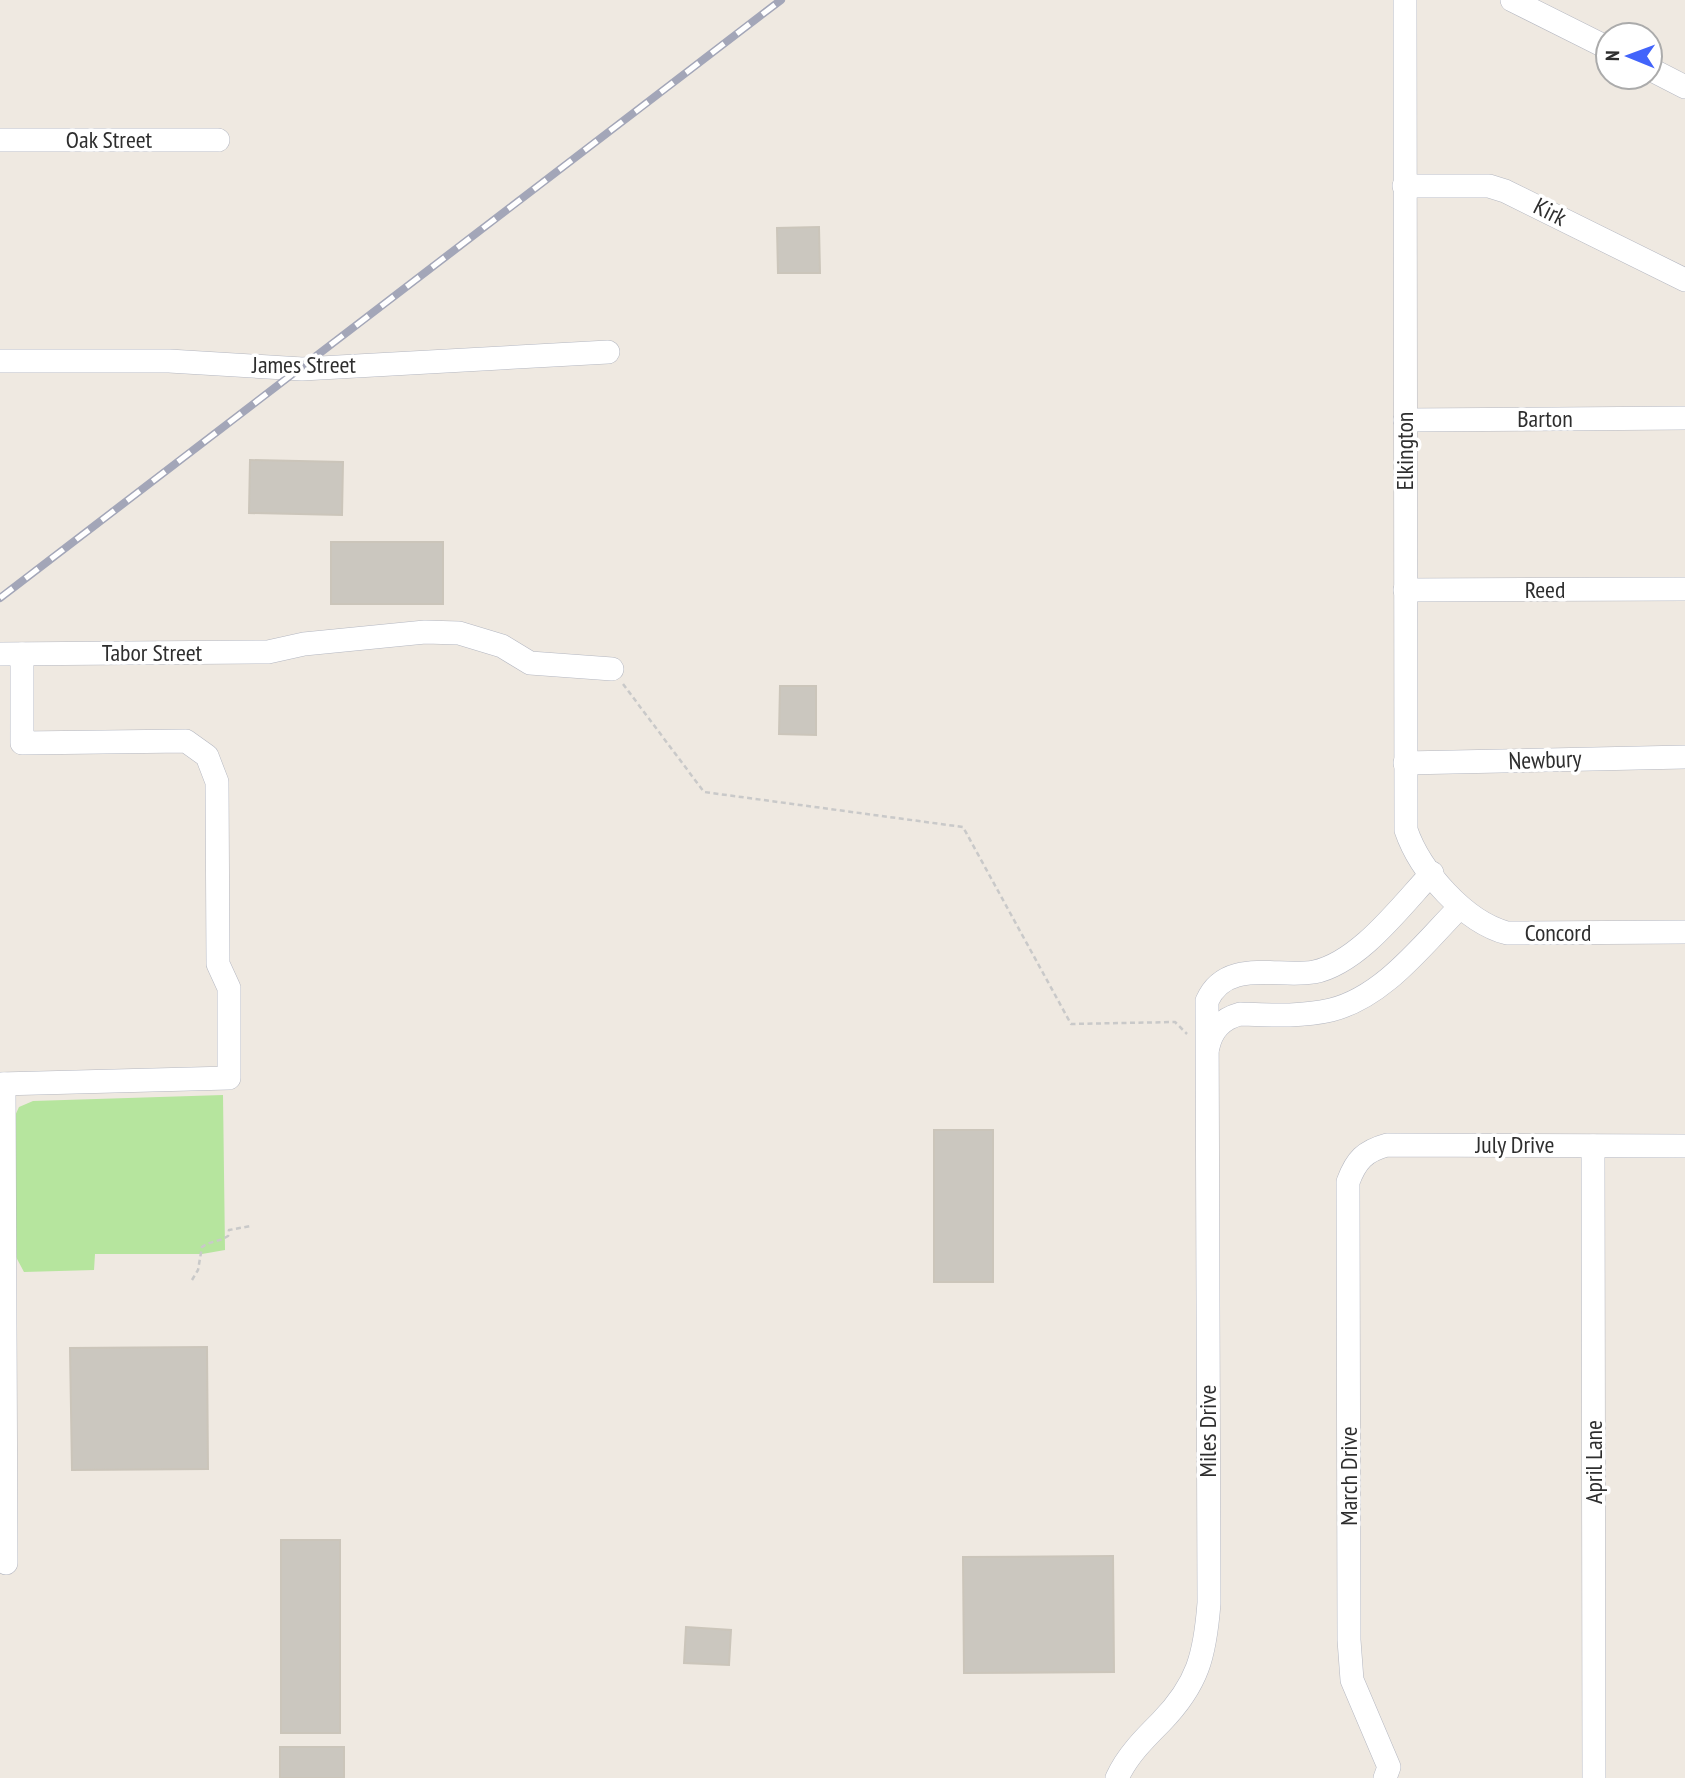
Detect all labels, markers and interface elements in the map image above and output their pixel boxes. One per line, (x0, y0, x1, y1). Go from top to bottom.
north arrow (1594, 21, 1664, 91)
text: N (1600, 50, 1624, 61)
street label: Oak Street (66, 124, 153, 155)
street label: Kirk (1529, 190, 1573, 233)
street label: James Street (251, 349, 356, 380)
street label: Barton (1517, 403, 1573, 434)
street label: Elkington (1389, 412, 1420, 490)
street label: Reed (1525, 574, 1565, 605)
street label: Tabor Street (102, 637, 203, 668)
street label: Newbury (1508, 743, 1582, 776)
street label: Concord (1525, 917, 1591, 948)
street label: July Drive (1475, 1129, 1554, 1160)
street label: Miles Drive (1192, 1385, 1223, 1477)
street label: April Lane (1578, 1420, 1609, 1504)
street label: March Drive (1333, 1426, 1364, 1526)

